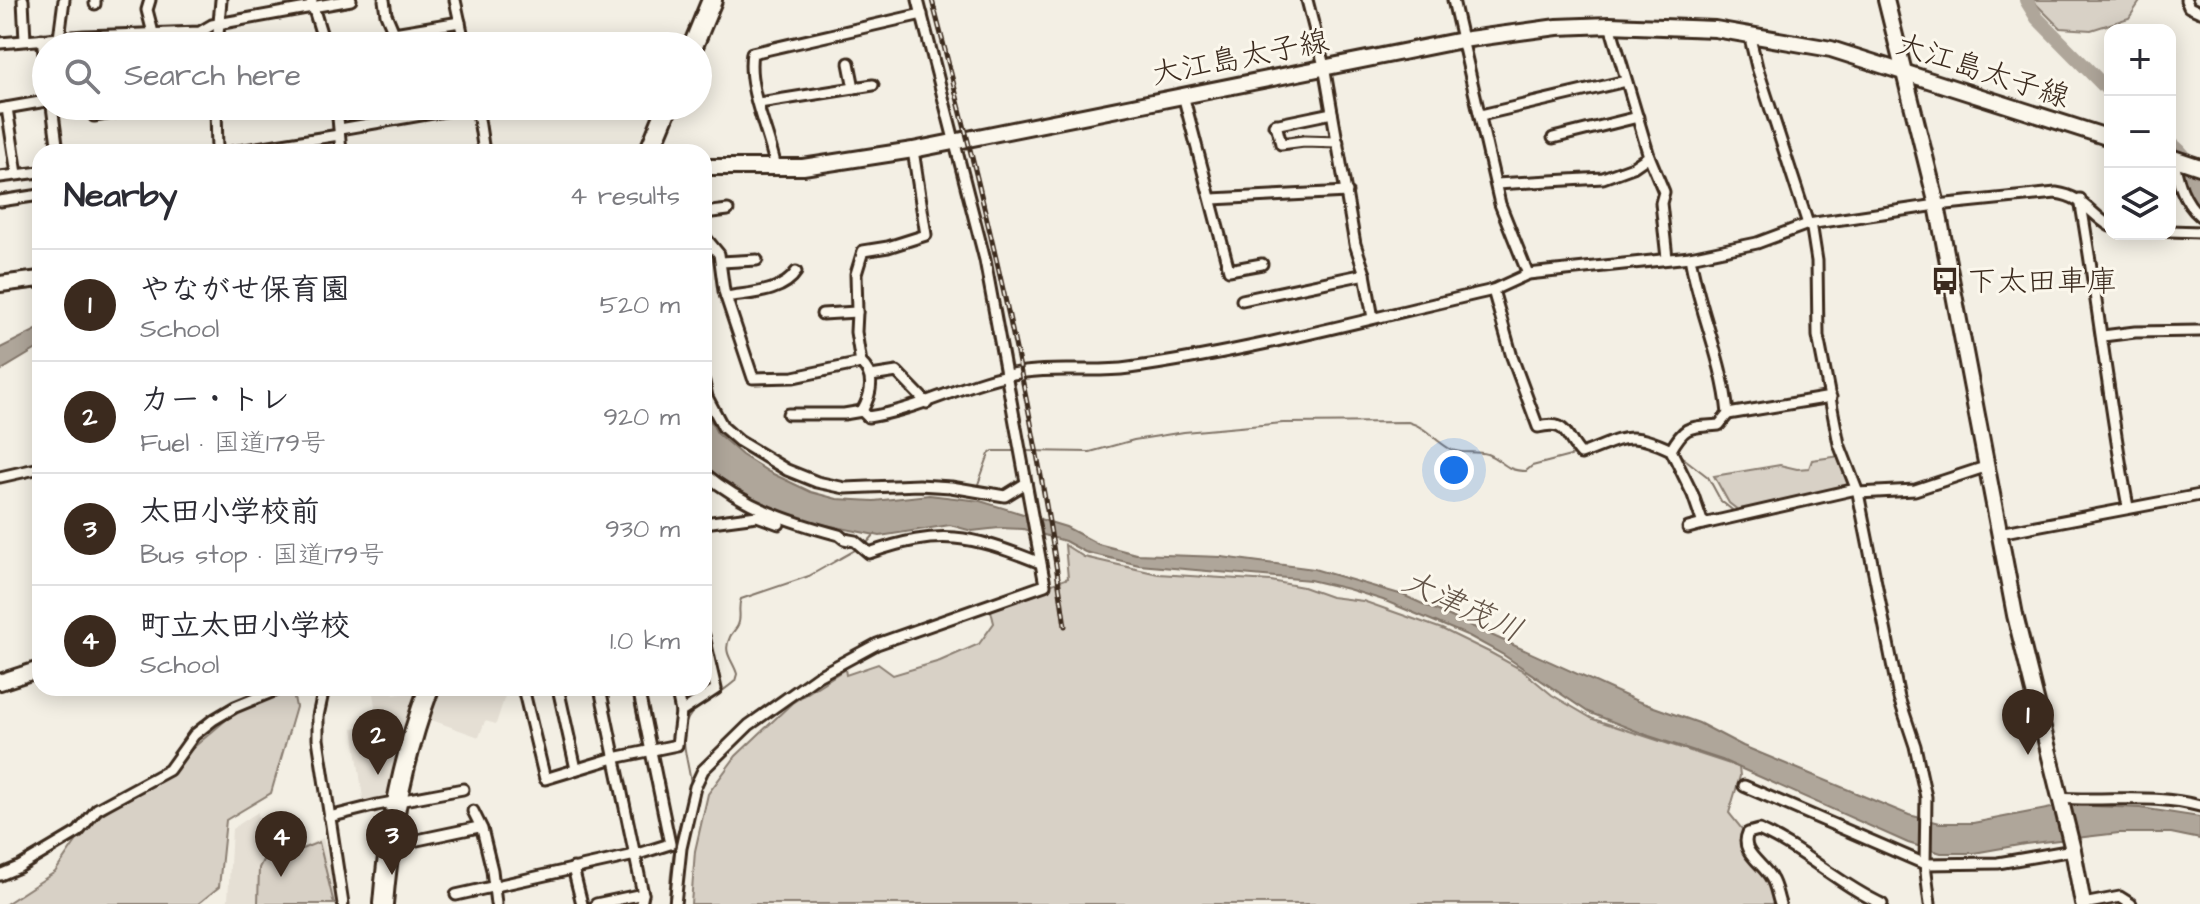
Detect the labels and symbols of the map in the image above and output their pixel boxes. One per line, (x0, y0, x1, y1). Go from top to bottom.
street label: 大江島太子線 (1148, 20, 1333, 96)
street label: 大江島太子線 (1891, 23, 2075, 119)
place label: 下太田車庫 (1967, 261, 2117, 303)
bus stop icon: 下太田車庫 (1930, 266, 1960, 296)
your location (1434, 450, 1474, 490)
water label: 大津茂川 (1395, 559, 1530, 654)
pin: 1 (2002, 689, 2054, 755)
pin: 2 (352, 709, 404, 775)
pin: 3 (366, 809, 418, 875)
pin: 4 (255, 811, 307, 877)

